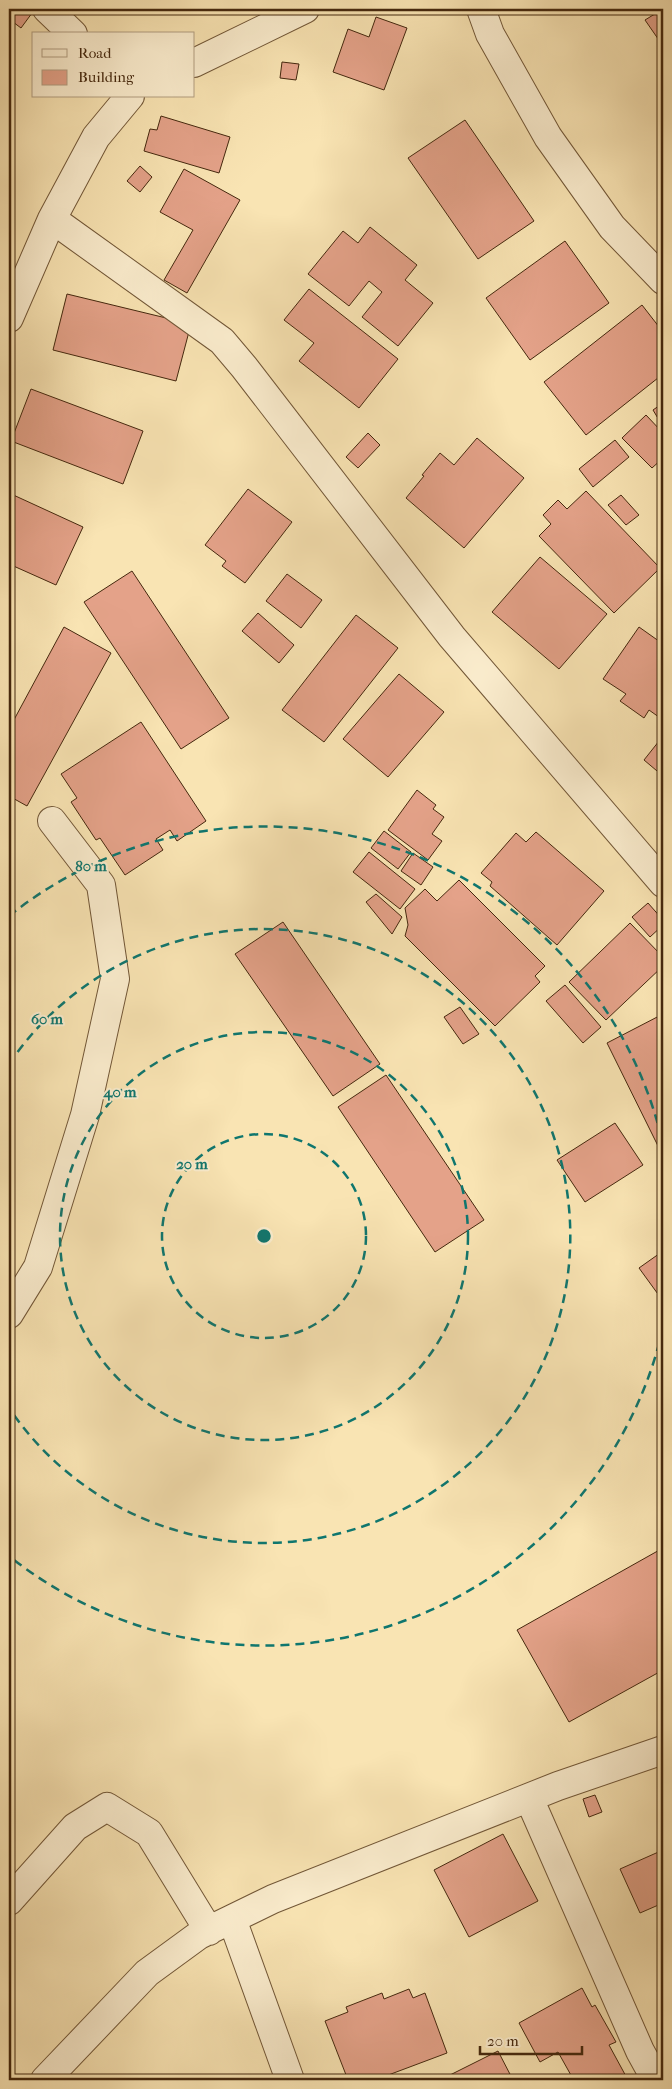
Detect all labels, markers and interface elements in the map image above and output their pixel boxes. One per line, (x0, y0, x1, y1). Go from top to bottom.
legend (32, 32, 195, 98)
text: Road (78, 44, 112, 62)
text: Building (78, 68, 135, 86)
text: 80 m (75, 857, 107, 875)
text: 60 m (31, 1010, 64, 1028)
text: 40 m (103, 1083, 137, 1101)
text: 20 m (176, 1155, 208, 1173)
centre of rings (255, 1227, 273, 1245)
scale bar (480, 2024, 582, 2056)
text: 20 m (487, 2032, 519, 2050)

